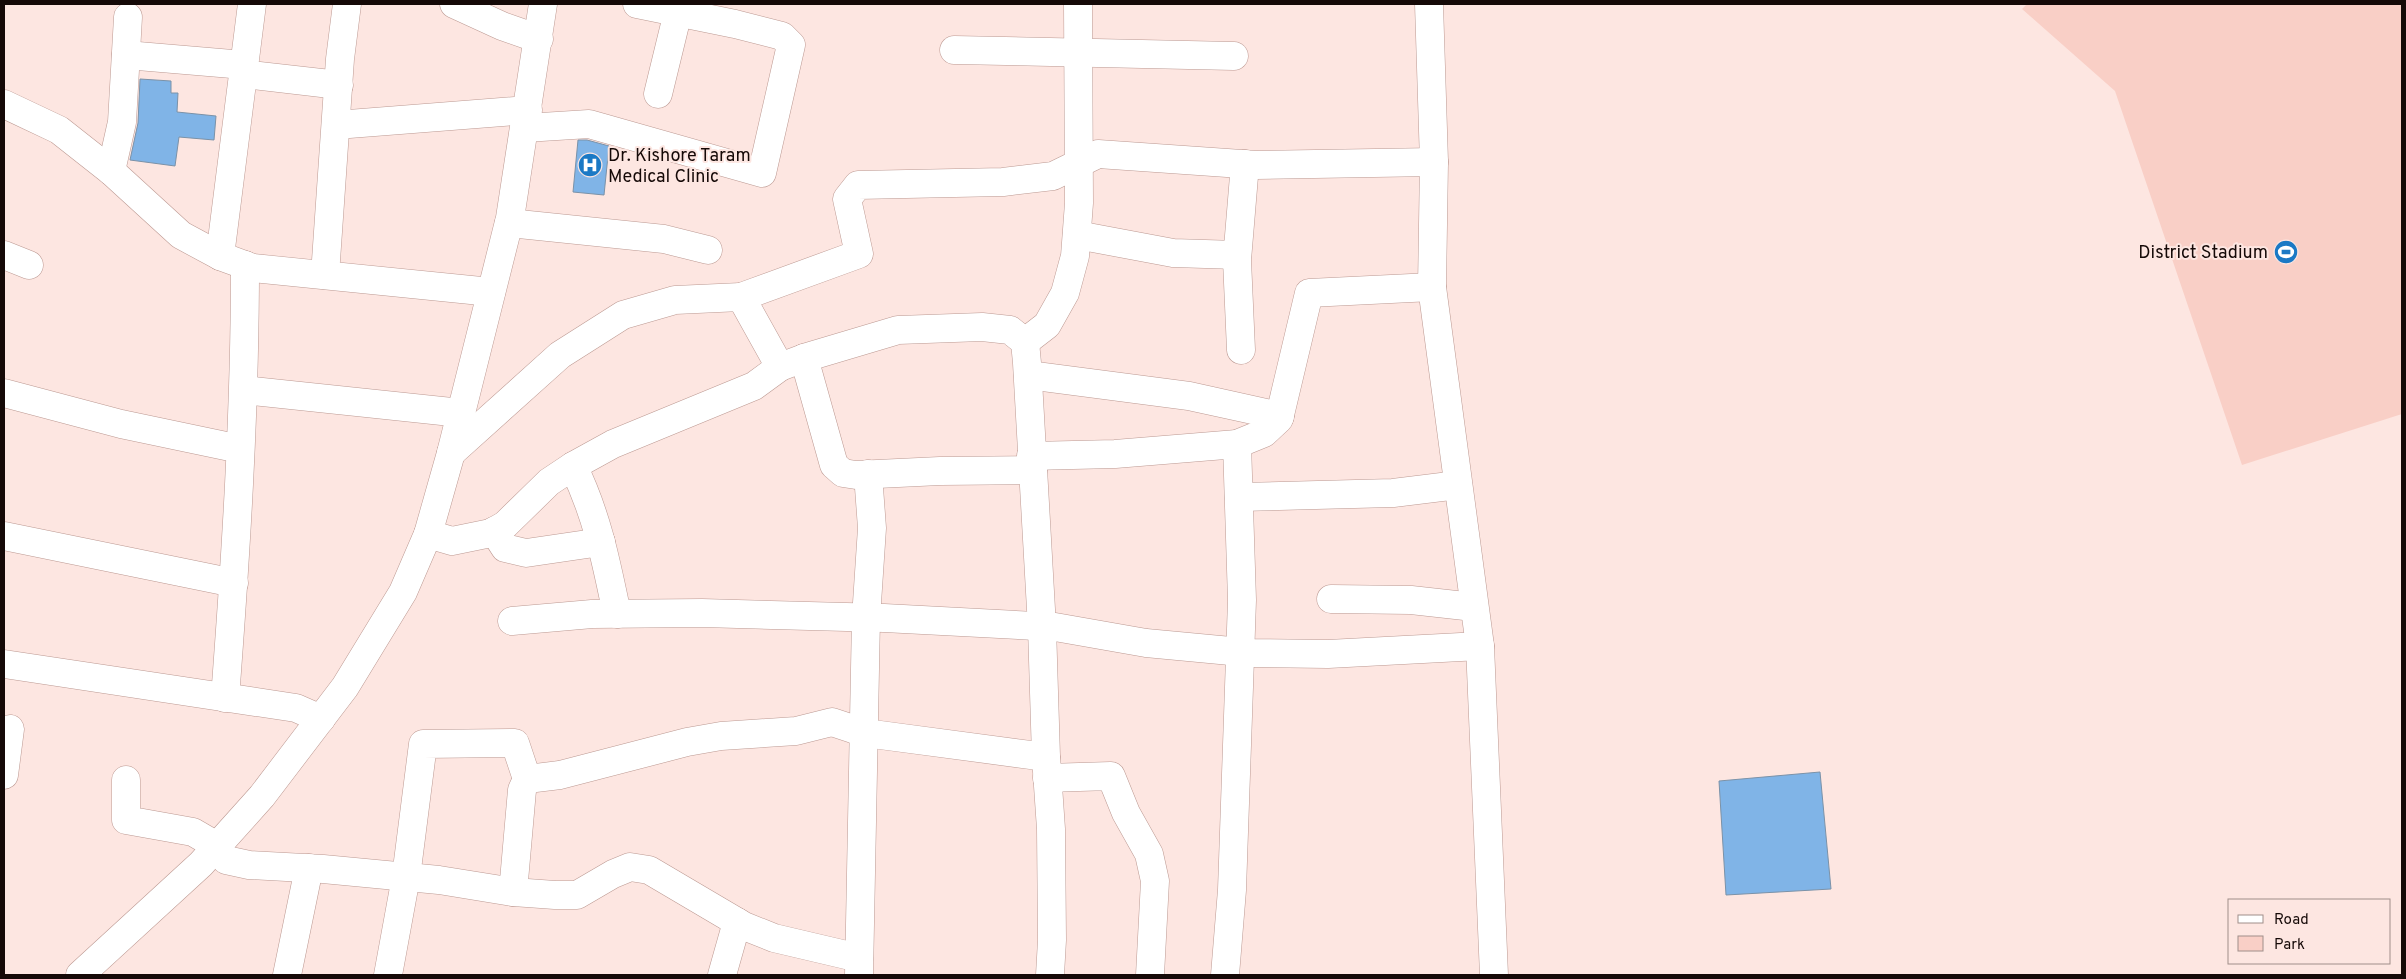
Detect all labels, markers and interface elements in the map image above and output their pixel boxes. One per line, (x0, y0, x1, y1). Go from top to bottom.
place label: Dr. Kishore Taram Medical Clinic (608, 145, 751, 189)
hospital icon: Dr. Kishore Taram Medical Clinic (577, 152, 603, 178)
sports icon: District Stadium (2273, 239, 2299, 265)
place label: District Stadium (2138, 242, 2268, 265)
legend (2228, 899, 2391, 964)
text: Road (2274, 911, 2309, 930)
text: Park (2274, 936, 2305, 955)

